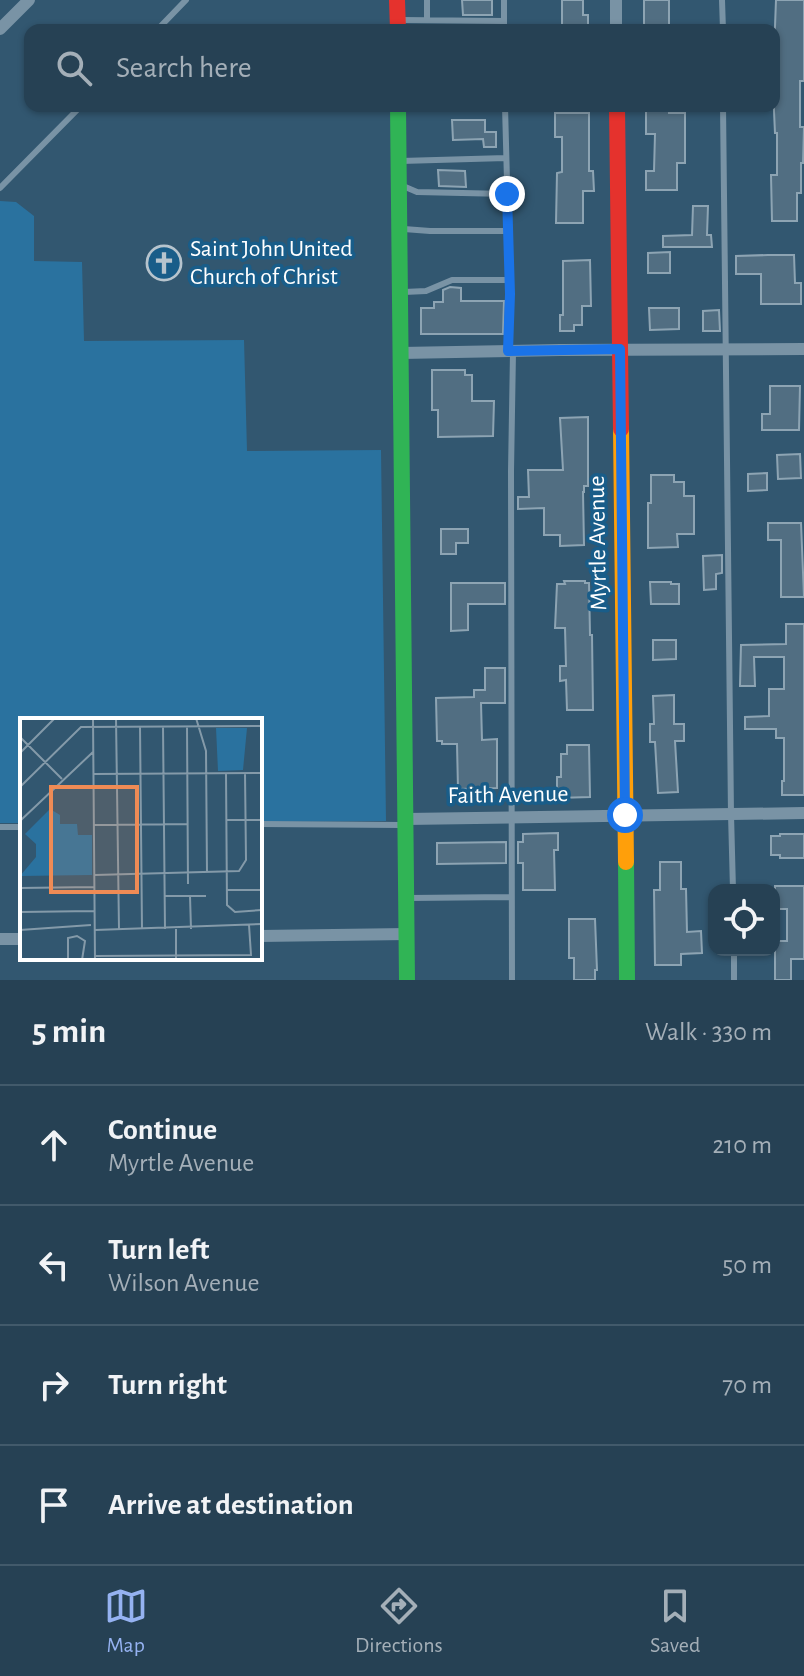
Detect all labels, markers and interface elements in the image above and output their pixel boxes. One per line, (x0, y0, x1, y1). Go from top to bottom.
search box (24, 24, 780, 112)
icon: search (52, 46, 96, 90)
text: Search here (116, 53, 252, 83)
route end (489, 176, 525, 212)
place label: Saint John United Church of Christ (190, 237, 353, 289)
church icon: Saint John United Church of Christ (145, 244, 183, 282)
street label: Myrtle Avenue (585, 475, 611, 611)
inset map (20, 718, 262, 960)
street label: Faith Avenue (447, 782, 569, 808)
route start (607, 797, 643, 833)
map controls (708, 884, 780, 956)
button: locate (708, 884, 780, 956)
text: 5 min (32, 1015, 106, 1049)
text: Walk · 330 m (645, 1019, 772, 1045)
text: Continue (108, 1115, 217, 1145)
icon: ahead (32, 1123, 76, 1167)
text: 210 m (712, 1132, 772, 1158)
text: Myrtle Avenue (108, 1150, 254, 1176)
text: Turn left (108, 1235, 209, 1265)
icon: left (32, 1243, 76, 1287)
text: 50 m (722, 1252, 772, 1278)
text: Wilson Avenue (108, 1270, 260, 1296)
icon: right (32, 1363, 76, 1407)
text: Turn right (108, 1370, 227, 1400)
text: 70 m (722, 1372, 772, 1398)
icon: arrive (32, 1483, 76, 1527)
text: Arrive at destination (108, 1490, 354, 1520)
tab: Map (104, 1584, 148, 1658)
tab: Directions (355, 1584, 443, 1658)
tab: Saved (650, 1584, 700, 1658)

